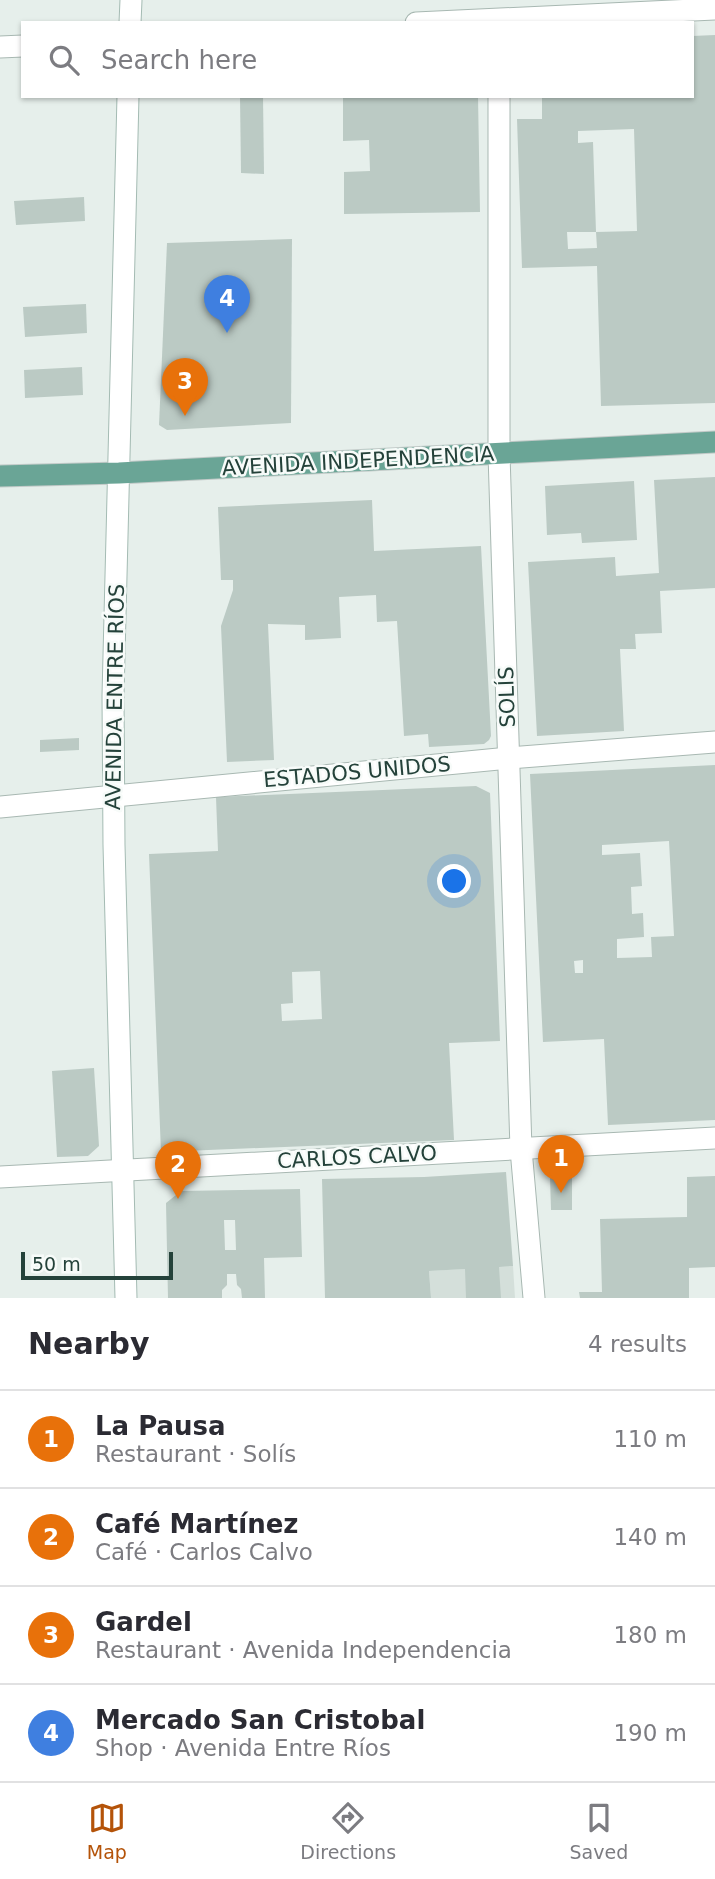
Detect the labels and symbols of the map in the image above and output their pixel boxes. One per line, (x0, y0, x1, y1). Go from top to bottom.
pin: 4 (204, 275, 250, 333)
pin: 3 (162, 358, 208, 416)
street label: AVENIDA INDEPENDENCIA (221, 442, 495, 480)
street label: AVENIDA ENTRE RÍOS (100, 584, 129, 810)
street label: SOLÍS (493, 666, 520, 728)
street label: ESTADOS UNIDOS (262, 752, 452, 792)
your location (437, 864, 471, 898)
pin: 1 (538, 1135, 584, 1193)
pin: 2 (155, 1141, 201, 1199)
street label: CARLOS CALVO (276, 1141, 438, 1173)
scale bar (21, 1249, 173, 1281)

